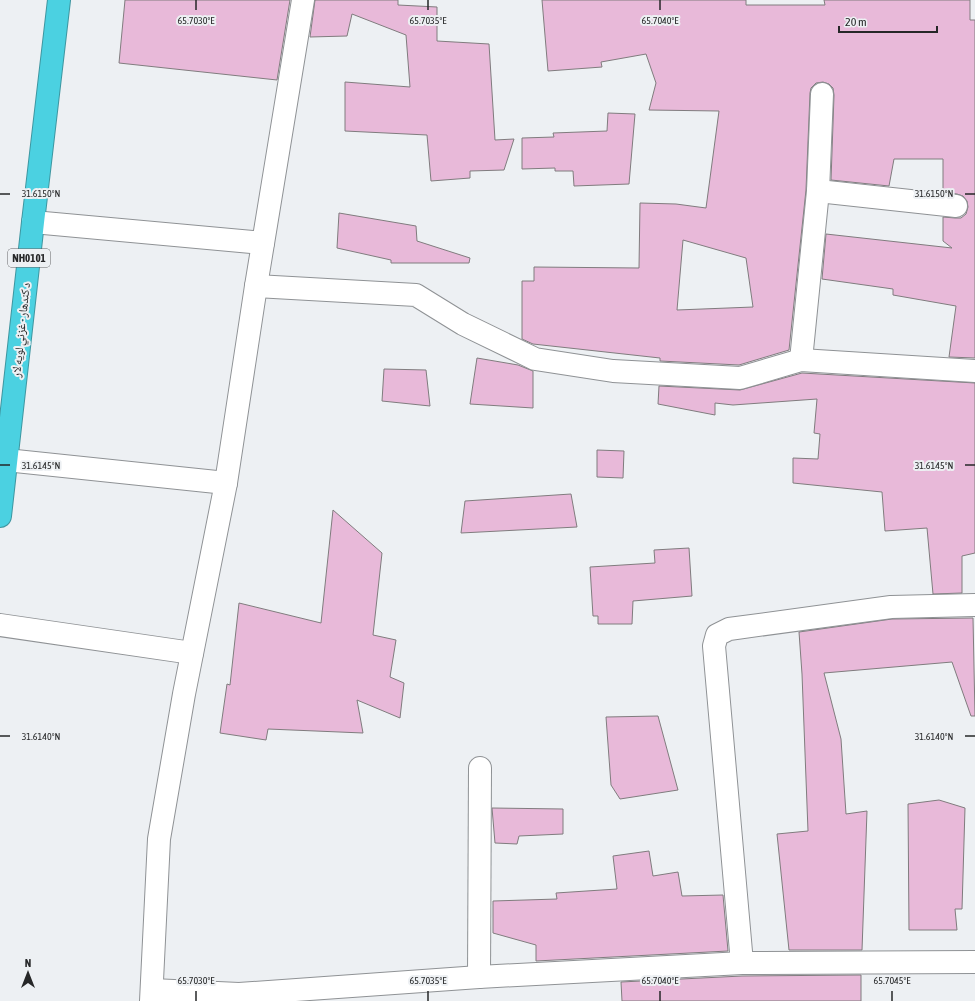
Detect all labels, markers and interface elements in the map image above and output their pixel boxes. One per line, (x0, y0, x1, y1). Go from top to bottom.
scale bar (839, 8, 937, 34)
text: 65.7030°E (178, 15, 215, 26)
text: 65.7035°E (410, 15, 447, 26)
text: 65.7040°E (642, 15, 679, 26)
text: 20 m (845, 15, 867, 29)
text: 31.6150°N (22, 188, 60, 199)
text: 31.6150°N (915, 188, 953, 199)
road number: NH0101 (8, 249, 50, 267)
street label: د کندهار - غزني لويه لار (9, 282, 36, 379)
text: 31.6145°N (22, 460, 60, 471)
text: 31.6145°N (915, 460, 953, 471)
text: 31.6140°N (22, 731, 60, 742)
text: 31.6140°N (915, 731, 953, 742)
north arrow (8, 953, 48, 993)
text: N (25, 957, 31, 969)
text: 65.7030°E (178, 975, 215, 986)
text: 65.7035°E (410, 975, 447, 986)
text: 65.7040°E (642, 975, 679, 986)
text: 65.7045°E (874, 975, 911, 986)

